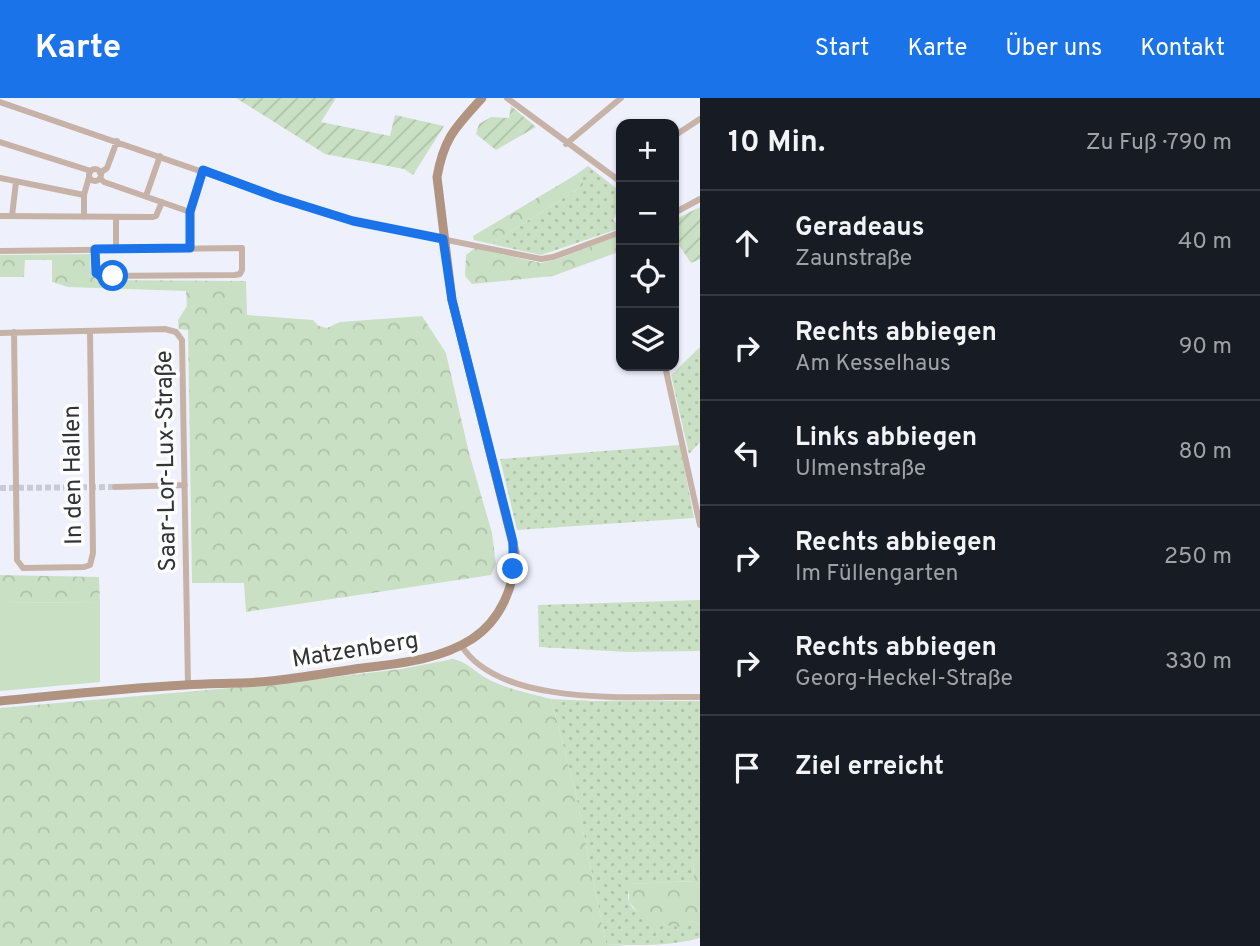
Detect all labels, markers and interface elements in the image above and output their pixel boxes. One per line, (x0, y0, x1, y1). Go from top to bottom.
text: Karte (35, 28, 121, 70)
text: Start (815, 34, 869, 64)
text: Karte (907, 34, 967, 64)
text: Über uns (1005, 34, 1102, 64)
text: Kontakt (1140, 34, 1225, 64)
map controls (616, 119, 679, 371)
button: + (616, 119, 679, 182)
text: 10 Min. (728, 125, 825, 162)
text: Zu Fuß · 790 m (1086, 129, 1232, 158)
button: − (616, 182, 679, 245)
text: Geradeaus (795, 212, 924, 245)
icon: ahead (728, 224, 766, 262)
text: 40 m (1178, 228, 1232, 257)
button: locate (616, 245, 679, 308)
text: Zaunstraße (795, 245, 912, 274)
route start (97, 260, 128, 291)
button: layers (616, 308, 679, 371)
text: Rechts abbiegen (795, 317, 997, 350)
icon: right (728, 329, 766, 367)
text: 90 m (1179, 333, 1232, 362)
street label: Saar-Lor-Lux-Straße (150, 350, 184, 572)
text: Am Kesselhaus (795, 350, 951, 379)
street label: In den Hallen (58, 405, 90, 545)
text: Links abbiegen (795, 422, 977, 455)
icon: left (728, 434, 766, 472)
text: 80 m (1179, 438, 1232, 467)
text: Ulmenstraße (795, 455, 926, 484)
text: Rechts abbiegen (795, 527, 997, 560)
icon: right (728, 539, 766, 577)
text: 250 m (1164, 543, 1232, 572)
route end (497, 553, 528, 584)
text: Im Füllengarten (795, 560, 958, 589)
street label: Matzenberg (290, 626, 421, 676)
text: Rechts abbiegen (795, 632, 997, 665)
icon: right (728, 644, 766, 682)
text: 330 m (1165, 648, 1232, 677)
text: Georg-Heckel-Straße (795, 665, 1013, 694)
icon: arrive (728, 749, 766, 787)
text: Ziel erreicht (795, 751, 944, 784)

